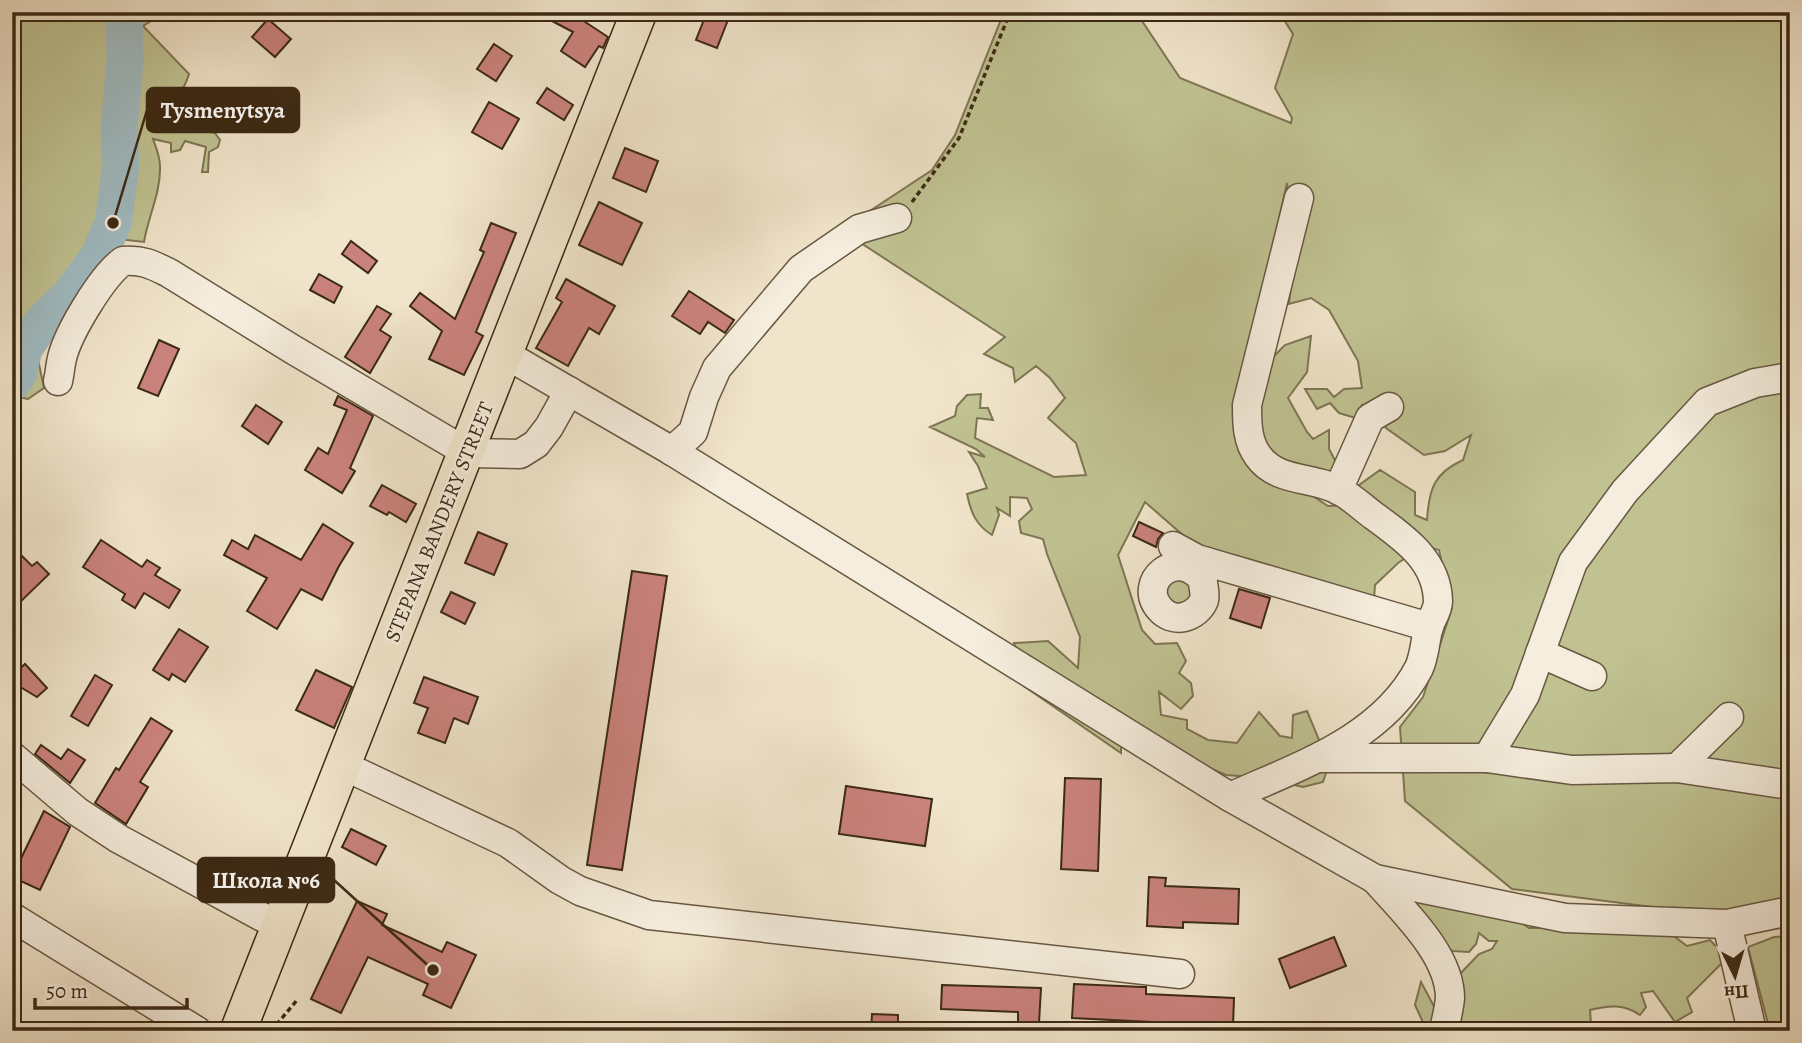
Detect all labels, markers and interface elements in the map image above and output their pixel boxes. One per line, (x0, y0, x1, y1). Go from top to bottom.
callout: Tysmenytsya (147, 88, 299, 132)
text: Tysmenytsya (161, 95, 285, 126)
street label: STEPANA BANDERY STREET (378, 397, 500, 646)
callout: Школа №6 (198, 858, 334, 902)
text: Школа №6 (212, 865, 320, 896)
north arrow (1700, 942, 1770, 1012)
scale bar (35, 966, 187, 1010)
text: 50 m (46, 977, 88, 1005)
text: Пн (1723, 978, 1750, 1006)

